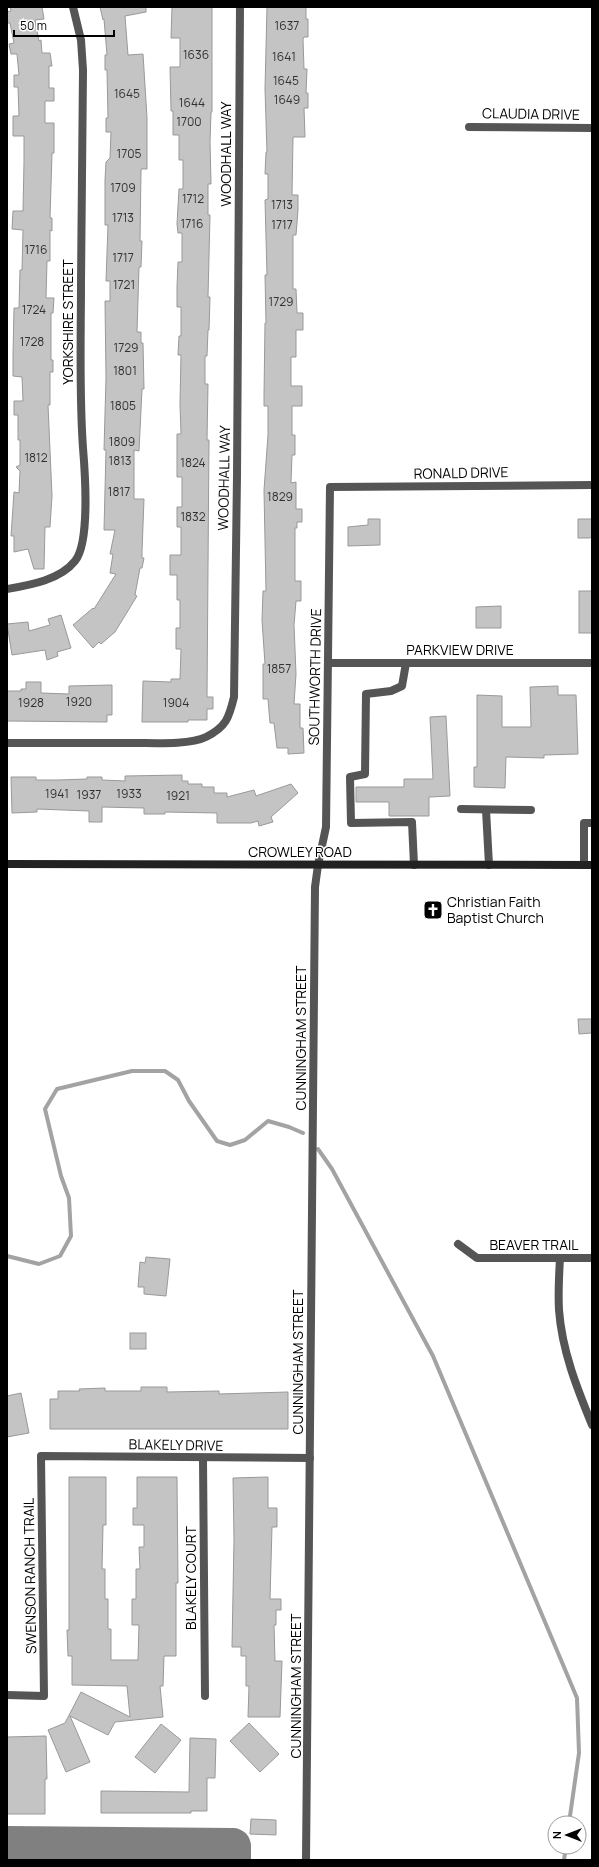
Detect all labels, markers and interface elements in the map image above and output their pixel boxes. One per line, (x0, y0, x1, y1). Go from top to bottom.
scale bar (14, 12, 114, 38)
text: 50 m (20, 17, 47, 34)
house number: 1637 (275, 17, 299, 34)
house number: 1636 (183, 46, 209, 63)
house number: 1641 (272, 48, 296, 65)
house number: 1645 (273, 72, 299, 89)
house number: 1645 (114, 85, 140, 102)
house number: 1649 (274, 91, 300, 108)
house number: 1644 (179, 94, 205, 111)
street label: WOODHALL WAY (216, 101, 235, 207)
street label: CLAUDIA DRIVE (482, 103, 580, 124)
house number: 1700 (176, 113, 202, 130)
house number: 1705 (117, 145, 142, 162)
house number: 1709 (110, 179, 136, 196)
house number: 1712 (182, 190, 204, 207)
house number: 1713 (271, 196, 293, 213)
house number: 1713 (112, 209, 134, 226)
house number: 1716 (181, 215, 203, 232)
house number: 1717 (271, 216, 293, 233)
house number: 1716 (25, 241, 47, 258)
house number: 1717 (112, 249, 134, 266)
street label: YORKSHIRE STREET (58, 259, 77, 385)
house number: 1721 (113, 276, 135, 293)
house number: 1729 (269, 293, 294, 310)
house number: 1724 (22, 301, 46, 318)
house number: 1728 (20, 333, 44, 350)
house number: 1729 (114, 339, 139, 356)
house number: 1801 (113, 362, 137, 379)
house number: 1805 (110, 397, 136, 414)
street label: WOODHALL WAY (213, 425, 234, 531)
house number: 1809 (109, 433, 135, 450)
house number: 1812 (24, 449, 48, 466)
house number: 1813 (109, 452, 131, 469)
house number: 1824 (180, 454, 206, 471)
street label: RONALD DRIVE (413, 462, 509, 483)
house number: 1817 (108, 483, 130, 500)
house number: 1829 (267, 488, 293, 505)
house number: 1832 (180, 508, 206, 525)
street label: SOUTHWORTH DRIVE (304, 608, 325, 746)
street label: PARKVIEW DRIVE (406, 640, 514, 659)
house number: 1857 (267, 660, 291, 677)
house number: 1920 (66, 693, 92, 710)
house number: 1928 (18, 694, 44, 711)
house number: 1904 (163, 694, 189, 711)
house number: 1941 (45, 785, 69, 802)
house number: 1933 (116, 785, 142, 802)
house number: 1937 (77, 786, 101, 803)
house number: 1921 (166, 787, 190, 804)
street label: CROWLEY ROAD (248, 842, 352, 861)
place label: Christian Faith Baptist Church (447, 892, 544, 927)
church icon: Christian Faith Baptist Church (422, 899, 444, 921)
street label: CUNNINGHAM STREET (291, 965, 310, 1110)
street label: BEAVER TRAIL (490, 1235, 578, 1254)
street label: CUNNINGHAM STREET (288, 1289, 307, 1434)
street label: BLAKELY DRIVE (129, 1434, 223, 1455)
street label: SWENSON RANCH TRAIL (19, 1498, 40, 1654)
street label: BLAKELY COURT (181, 1525, 200, 1630)
street label: CUNNINGHAM STREET (286, 1613, 305, 1758)
north arrow (547, 1815, 587, 1855)
text: N (549, 1831, 564, 1839)

